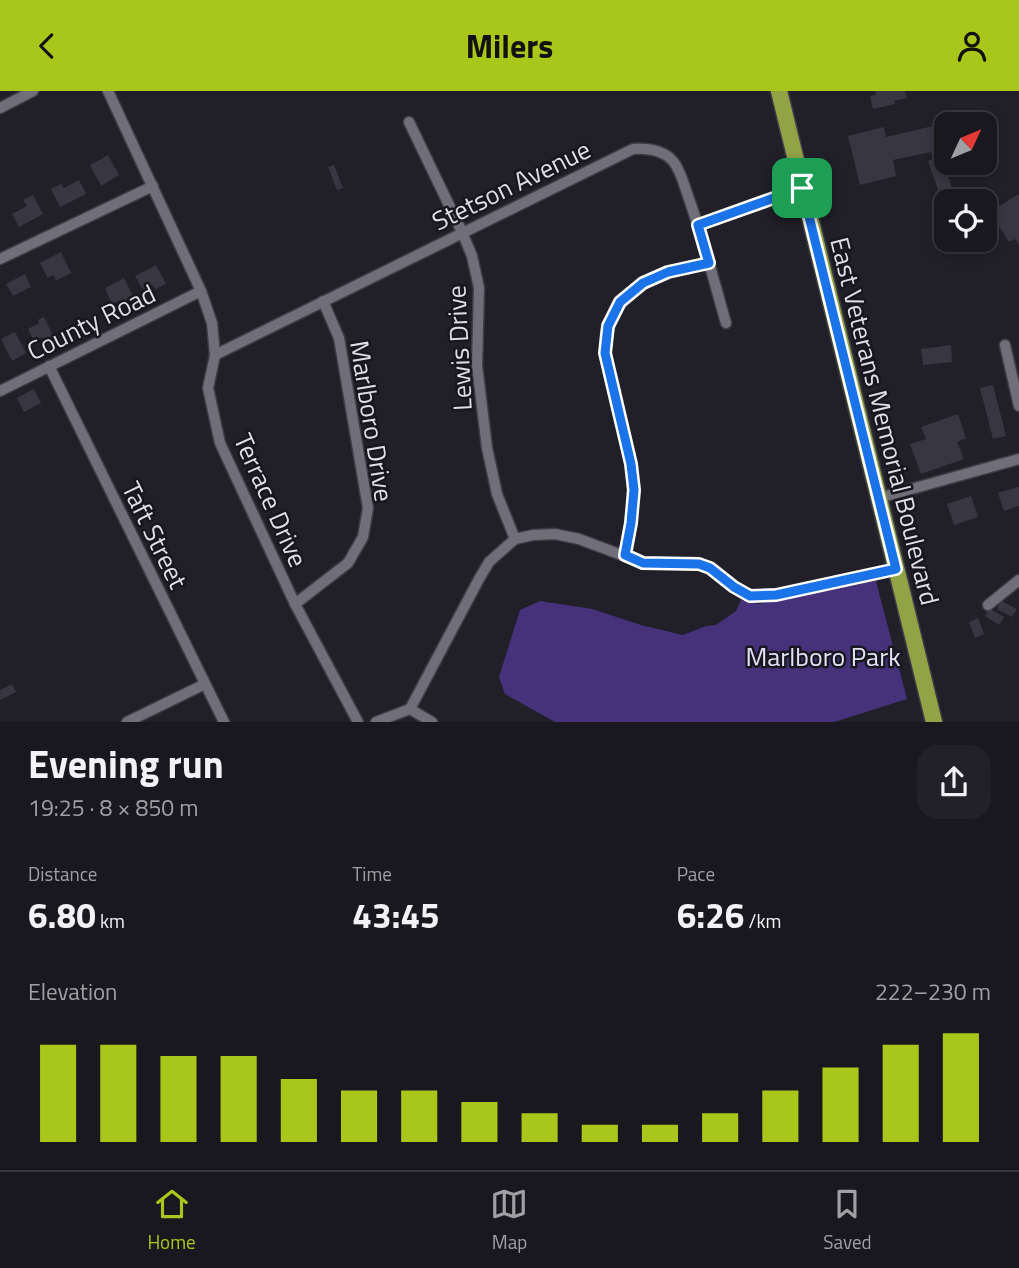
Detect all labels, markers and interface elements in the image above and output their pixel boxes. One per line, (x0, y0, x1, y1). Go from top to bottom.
text: Milers (466, 22, 553, 70)
icon: back (28, 27, 66, 65)
icon: person (953, 27, 991, 65)
north arrow (934, 112, 998, 175)
map controls (934, 112, 997, 252)
street label: Stetson Avenue (425, 130, 597, 240)
pin (772, 158, 832, 218)
icon: arrive (783, 169, 821, 207)
button: locate (934, 189, 997, 252)
street label: East Veterans Memorial Boulevard (820, 233, 950, 609)
street label: County Road (20, 274, 162, 370)
street label: Lewis Drive (436, 284, 482, 412)
street label: Marlboro Drive (340, 338, 404, 504)
street label: Terrace Drive (224, 427, 318, 573)
street label: Taft Street (112, 475, 198, 595)
park label: Marlboro Park (745, 637, 901, 676)
text: Evening run (28, 735, 224, 793)
button: share (917, 745, 991, 819)
text: 19:25 · 8 × 850 m (28, 790, 198, 825)
text: Distance (28, 859, 97, 888)
text: Time (352, 859, 392, 888)
text: Pace (677, 859, 715, 888)
text: 6.80 (28, 888, 96, 942)
text: 43:45 (352, 888, 440, 942)
text: 6:26 (677, 888, 744, 942)
text: km (96, 906, 125, 935)
text: /km (744, 906, 781, 935)
text: Elevation (28, 974, 117, 1009)
text: 222–230 m (875, 974, 991, 1009)
tab: Home (147, 1185, 196, 1256)
tab: Map (490, 1185, 528, 1256)
tab: Saved (823, 1185, 872, 1256)

